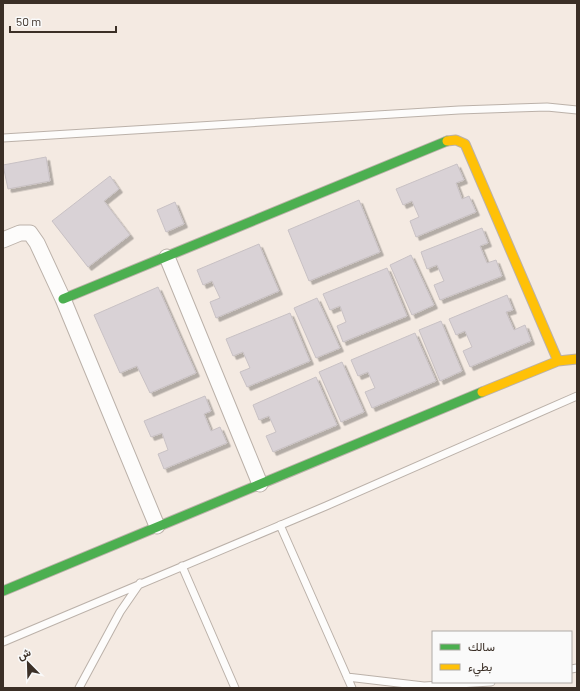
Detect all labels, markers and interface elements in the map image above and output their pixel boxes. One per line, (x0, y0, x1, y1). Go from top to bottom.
scale bar (10, 8, 116, 34)
text: 50 m (16, 14, 41, 28)
legend (432, 631, 572, 683)
text: سالك (468, 639, 495, 653)
north arrow (8, 643, 48, 683)
text: ش (15, 645, 33, 663)
text: بطيء (468, 659, 492, 677)

